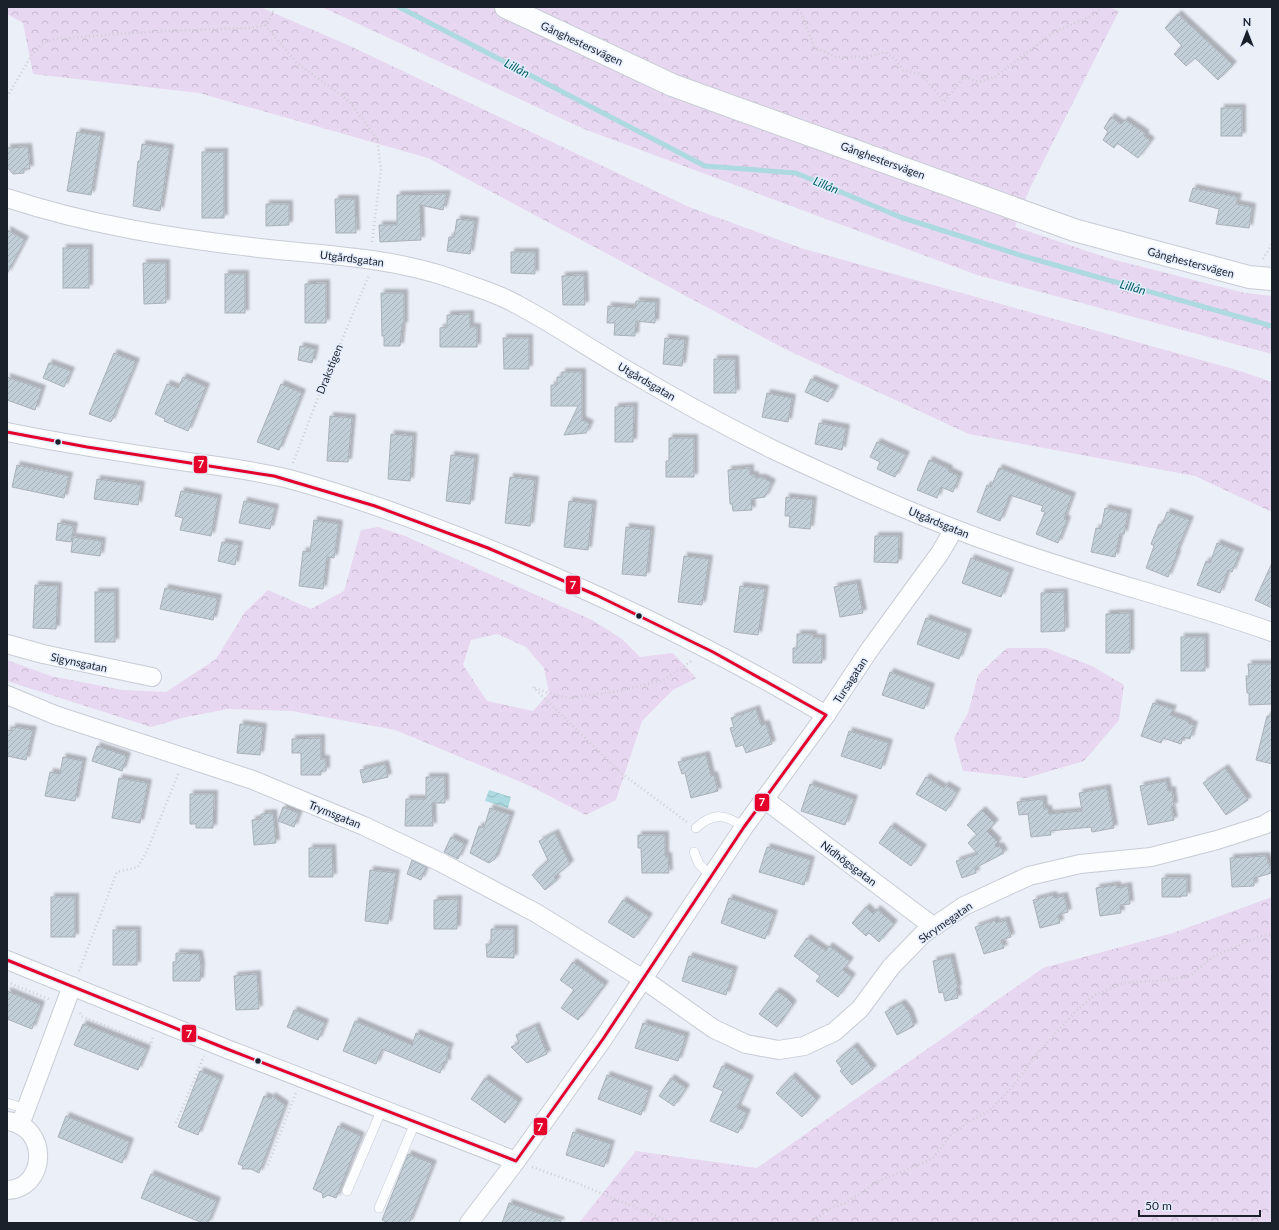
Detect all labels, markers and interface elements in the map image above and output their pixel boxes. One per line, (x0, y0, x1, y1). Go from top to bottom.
north arrow (1227, 12, 1267, 52)
text: N (1243, 15, 1251, 28)
street label: Gånghestersvägen (539, 18, 625, 68)
water label: Lillån (502, 55, 532, 81)
street label: Gånghestersvägen (839, 139, 927, 181)
water label: Lillån (811, 173, 841, 197)
street label: Gånghestersvägen (1146, 244, 1236, 280)
street label: Utgårdsgatan (319, 248, 385, 268)
water label: Lillån (1118, 276, 1148, 298)
street label: Drakstigen (313, 342, 345, 396)
street label: Utgårdsgatan (616, 359, 678, 403)
unlabelled marker (53, 437, 63, 447)
line badge: 7 (193, 455, 208, 474)
text: 7 (198, 457, 204, 470)
street label: Utgårdsgatan (907, 504, 971, 540)
line badge: 7 (565, 575, 581, 595)
text: 7 (570, 578, 576, 591)
unlabelled marker (634, 611, 644, 621)
street label: Sigynsgatan (50, 650, 108, 674)
street label: Tursagatan (830, 655, 870, 705)
line badge: 7 (754, 793, 770, 812)
text: 7 (759, 795, 765, 808)
street label: Trymsgatan (307, 798, 363, 830)
street label: Nidhögsgatan (818, 838, 880, 888)
street label: Skrymegatan (916, 899, 974, 945)
line badge: 7 (181, 1024, 197, 1043)
text: 7 (186, 1027, 192, 1040)
unlabelled marker (253, 1056, 263, 1066)
line badge: 7 (533, 1117, 548, 1136)
text: 7 (537, 1120, 543, 1133)
scale bar (1139, 1192, 1260, 1218)
text: 50 m (1145, 1198, 1172, 1213)

